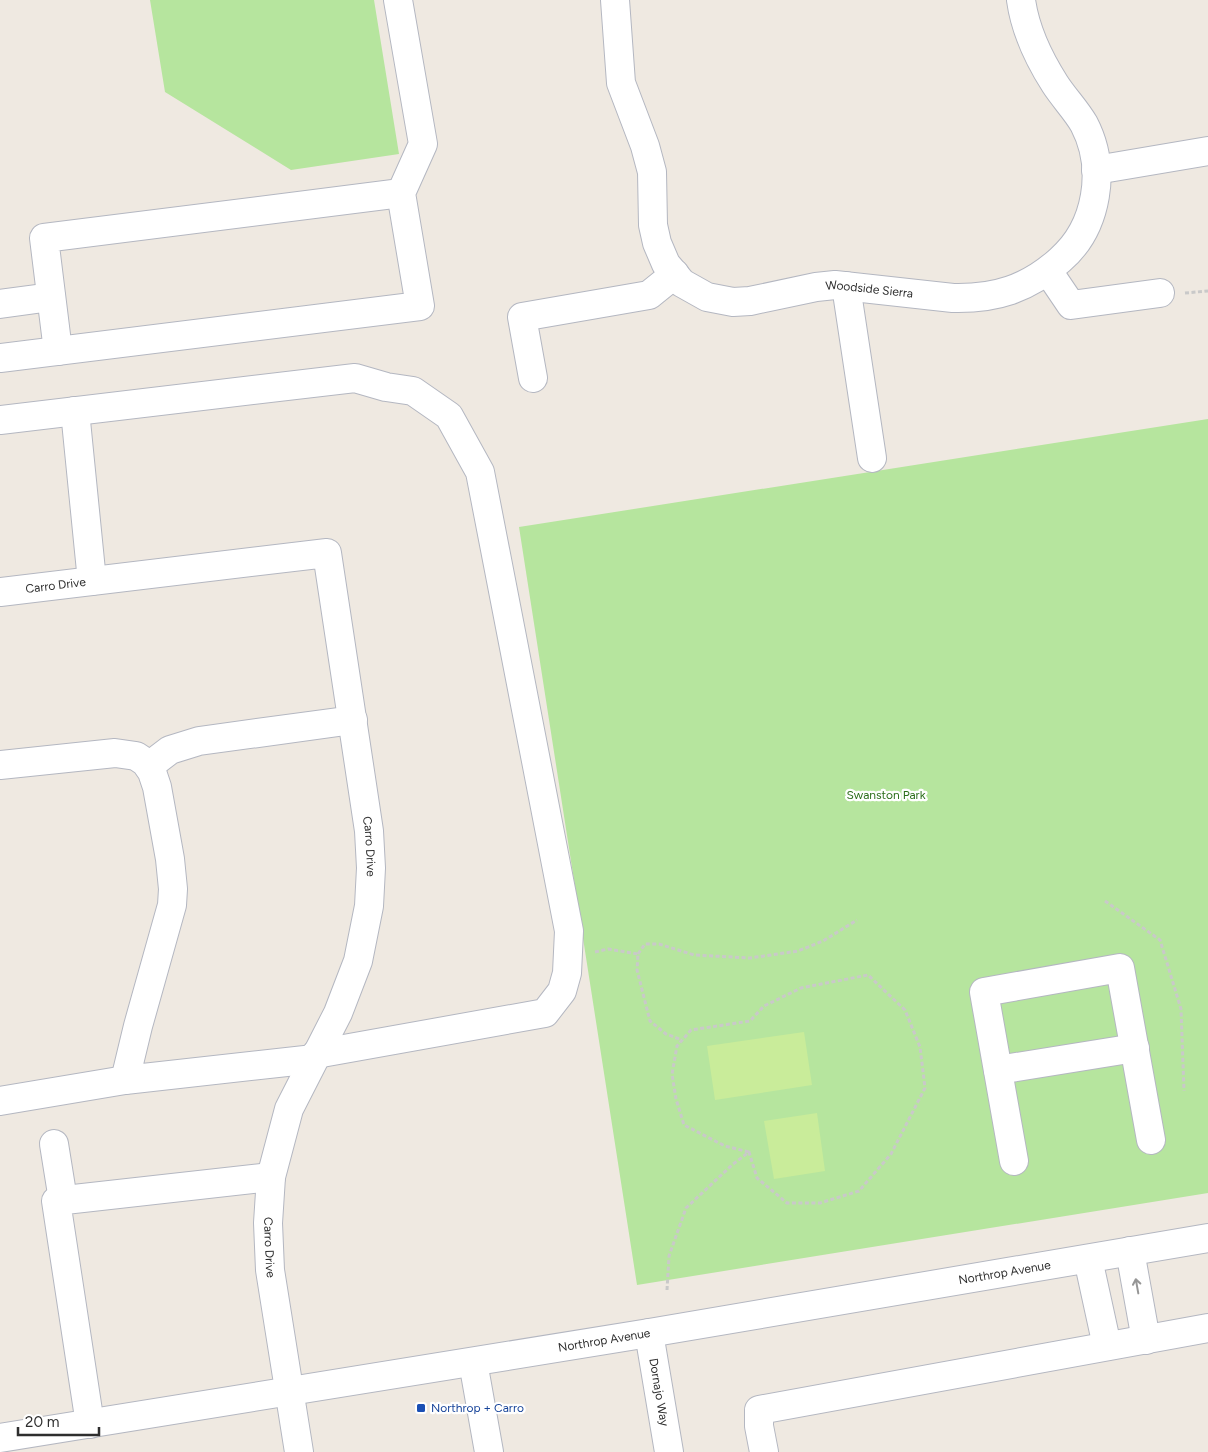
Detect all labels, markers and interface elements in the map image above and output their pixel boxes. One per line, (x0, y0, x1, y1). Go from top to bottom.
street label: Woodside Sierra (825, 278, 914, 301)
street label: Carro Drive (25, 575, 87, 596)
park label: Swanston Park (847, 788, 926, 802)
street label: Carro Drive (360, 815, 378, 878)
street label: Carro Drive (261, 1217, 278, 1279)
street label: Northrop Avenue (957, 1258, 1052, 1287)
one-way arrow (1131, 1278, 1141, 1294)
street label: Northrop Avenue (557, 1326, 652, 1355)
street label: Dornajo Way (646, 1357, 672, 1428)
place label: Northrop + Carro (431, 1401, 524, 1415)
marker: Northrop + Carro (415, 1402, 427, 1414)
scale bar (18, 1404, 99, 1436)
text: 20 m (25, 1413, 59, 1431)

